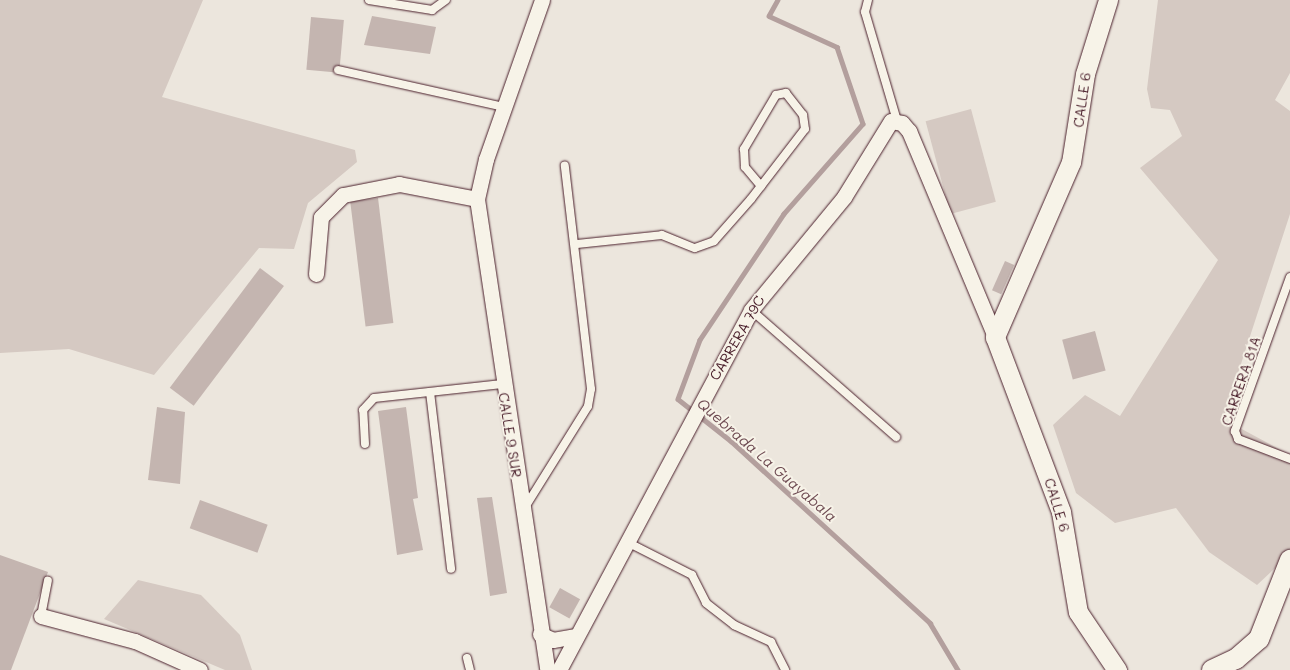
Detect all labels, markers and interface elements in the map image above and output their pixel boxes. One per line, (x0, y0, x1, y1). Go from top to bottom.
street label: CALLE 6 (1070, 71, 1094, 129)
street label: CARRERA 79C (706, 293, 768, 383)
street label: CARRERA 81A (1218, 334, 1264, 428)
street label: CALLE 9 SUR (495, 391, 525, 479)
water label: Quebrada La Guayabala (693, 394, 841, 526)
street label: CALLE 6 (1041, 476, 1073, 534)

